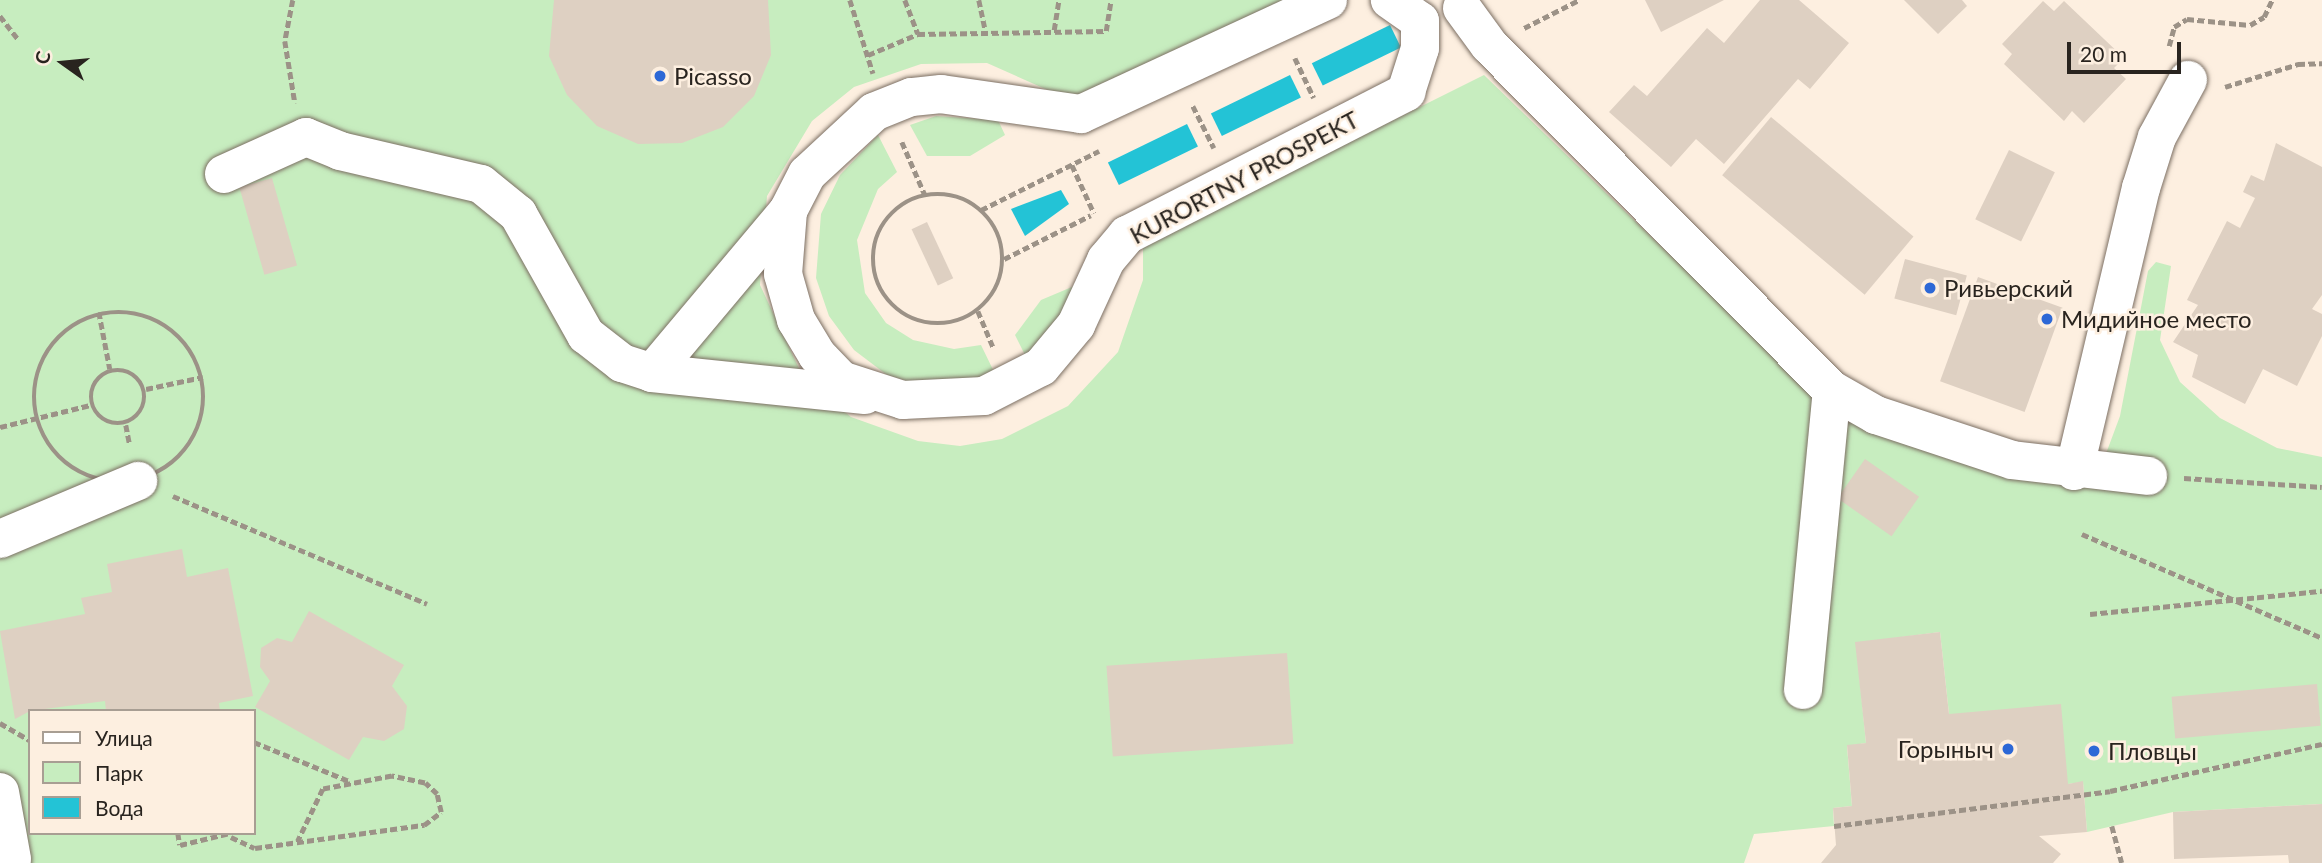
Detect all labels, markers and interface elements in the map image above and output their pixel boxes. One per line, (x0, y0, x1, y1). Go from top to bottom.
north arrow (28, 28, 98, 98)
scale bar (2070, 28, 2184, 72)
text: 20 m (2080, 41, 2127, 66)
text: С (29, 48, 55, 66)
place label: Picasso (674, 62, 752, 90)
marker: Picasso (652, 68, 668, 84)
street label: KURORTNY PROSPEKT (1124, 104, 1364, 250)
place label: Ривьерский (1944, 274, 2073, 302)
marker: Ривьерский (1922, 280, 1938, 296)
place label: Мидийное место (2061, 305, 2252, 333)
marker: Мидийное место (2039, 311, 2055, 327)
legend (28, 709, 256, 835)
text: Улица (95, 725, 153, 750)
place label: Горыныч (1898, 735, 1994, 763)
place label: Пловцы (2108, 737, 2197, 765)
marker: Горыныч (2000, 741, 2016, 757)
marker: Пловцы (2086, 743, 2102, 759)
text: Парк (95, 760, 143, 785)
text: Вода (95, 795, 143, 820)

